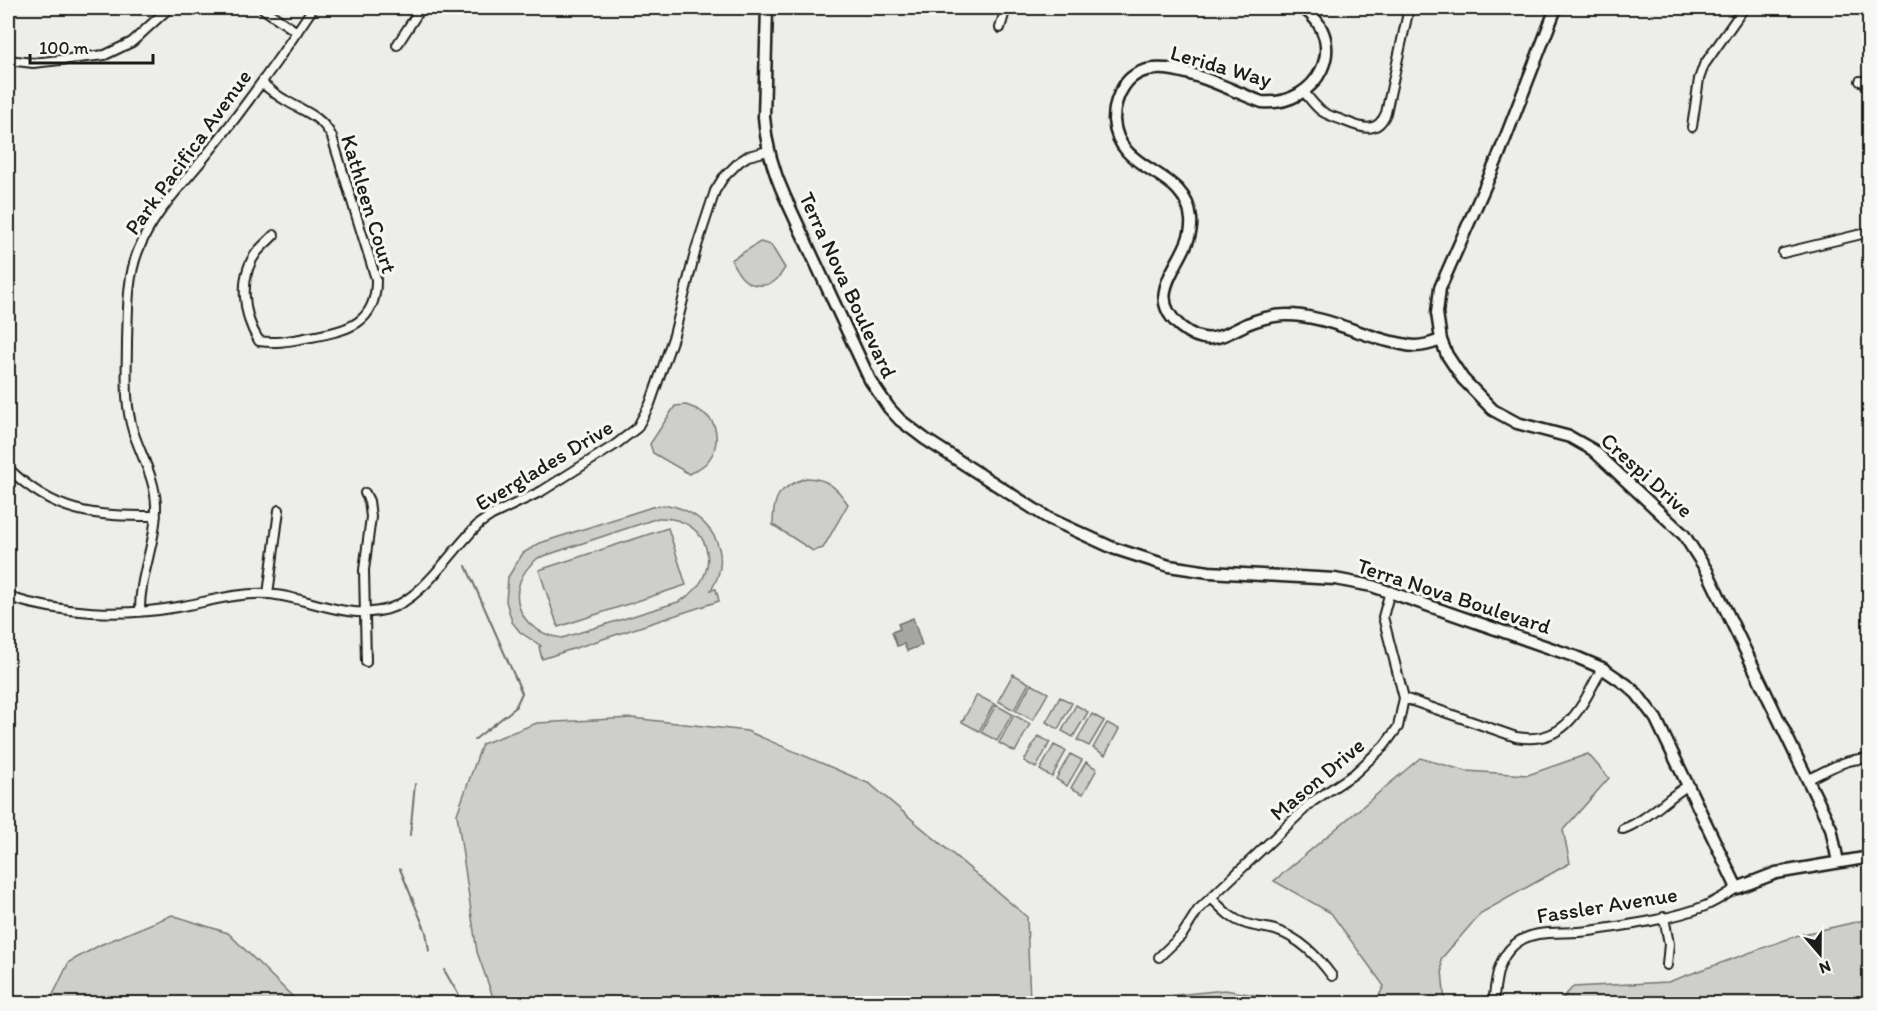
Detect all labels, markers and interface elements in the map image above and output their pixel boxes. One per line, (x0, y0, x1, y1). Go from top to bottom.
scale bar (30, 27, 153, 65)
text: 100 m (39, 37, 89, 59)
street label: Lerida Way (1167, 39, 1275, 93)
street label: Park Pacifica Avenue (119, 64, 257, 240)
street label: Kathleen Court (335, 131, 403, 277)
street label: Terra Nova Boulevard (793, 188, 903, 382)
street label: Everglades Drive (470, 413, 618, 517)
street label: Crespi Drive (1595, 427, 1699, 523)
street label: Terra Nova Boulevard (1354, 552, 1554, 640)
street label: Mason Drive (1264, 732, 1370, 826)
street label: Fassler Avenue (1535, 881, 1679, 929)
north arrow (1790, 924, 1850, 984)
text: N (1817, 957, 1833, 978)

